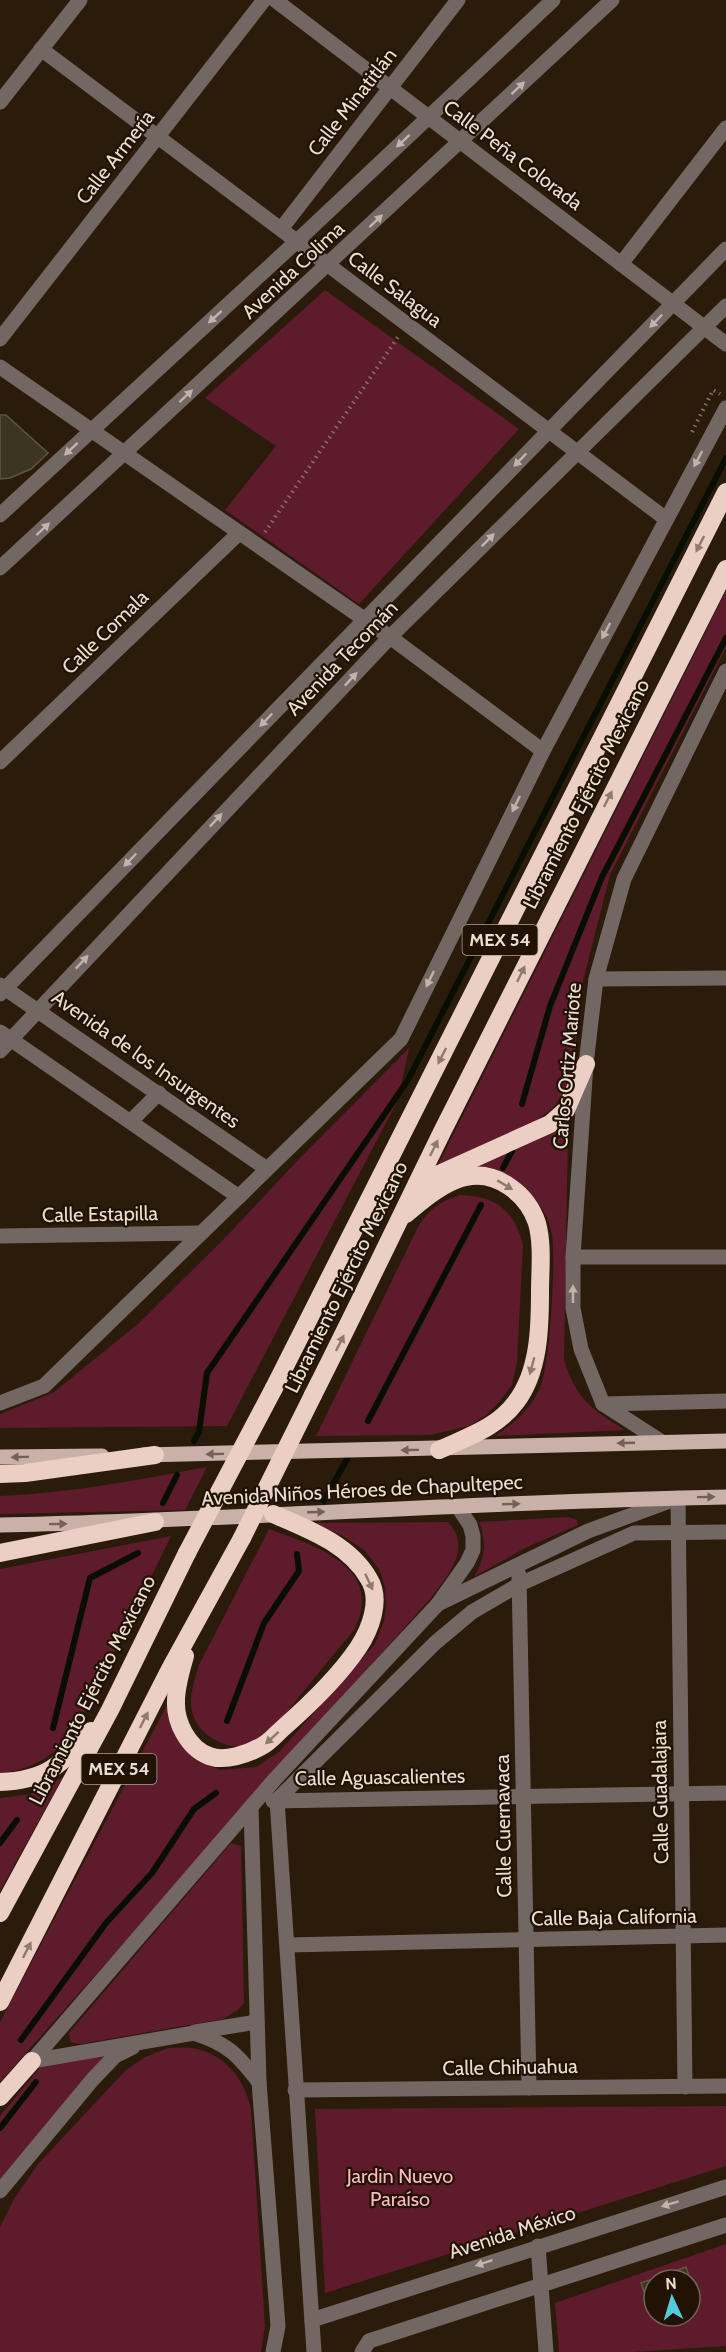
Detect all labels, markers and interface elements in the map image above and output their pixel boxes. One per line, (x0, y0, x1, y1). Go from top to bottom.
street label: Calle Minatitlán (302, 43, 402, 161)
one-way arrow (511, 82, 525, 96)
street label: Calle Peña Colorada (439, 95, 588, 215)
street label: Calle Armería (71, 105, 159, 209)
one-way arrow (396, 134, 411, 147)
one-way arrow (369, 215, 383, 229)
street label: Avenida Colima (237, 216, 349, 324)
street label: Calle Salagua (343, 246, 447, 332)
one-way arrow (207, 310, 222, 324)
one-way arrow (649, 313, 663, 328)
one-way arrow (178, 390, 193, 403)
one-way arrow (64, 442, 79, 455)
one-way arrow (693, 451, 703, 468)
one-way arrow (513, 453, 527, 467)
one-way arrow (36, 522, 50, 536)
one-way arrow (481, 534, 495, 548)
one-way arrow (695, 536, 704, 553)
street label: Calle Comala (57, 585, 153, 679)
street label: Avenida Tecomán (281, 596, 403, 720)
one-way arrow (602, 623, 611, 640)
one-way arrow (343, 672, 357, 686)
street label: Libramiento Ejército Mexicano (518, 675, 654, 913)
one-way arrow (260, 713, 274, 727)
one-way arrow (603, 791, 613, 808)
one-way arrow (512, 796, 521, 813)
one-way arrow (209, 814, 223, 828)
one-way arrow (124, 853, 138, 867)
road number: MEX 54 (462, 925, 538, 955)
one-way arrow (75, 955, 89, 969)
one-way arrow (516, 965, 526, 982)
one-way arrow (426, 971, 435, 988)
street label: Carlos Ortiz Mariote (548, 982, 586, 1150)
street label: Avenida de los Insurgentes (47, 985, 245, 1133)
one-way arrow (437, 1047, 446, 1064)
one-way arrow (429, 1140, 439, 1157)
street label: Libramiento Ejército Mexicano (279, 1157, 413, 1397)
one-way arrow (497, 1179, 514, 1190)
street label: Calle Estapilla (42, 1201, 159, 1227)
one-way arrow (568, 1285, 578, 1304)
one-way arrow (335, 1334, 344, 1351)
one-way arrow (527, 1357, 536, 1375)
one-way arrow (616, 1439, 635, 1448)
one-way arrow (400, 1445, 419, 1455)
one-way arrow (205, 1449, 224, 1459)
one-way arrow (10, 1452, 29, 1462)
street label: Avenida Niños Héroes de Chapultepec (201, 1470, 523, 1510)
one-way arrow (696, 1492, 715, 1502)
one-way arrow (502, 1500, 521, 1509)
one-way arrow (307, 1508, 326, 1517)
one-way arrow (49, 1519, 68, 1528)
street label: Libramiento Ejército Mexicano (24, 1571, 160, 1809)
one-way arrow (364, 1574, 373, 1591)
one-way arrow (139, 1712, 148, 1729)
street label: Calle Guadalajara (647, 1719, 673, 1864)
one-way arrow (265, 1731, 280, 1744)
road number: MEX 54 (82, 1754, 156, 1784)
street label: Calle Cuernavaca (490, 1754, 516, 1898)
street label: Calle Aguascalientes (295, 1764, 465, 1790)
street label: Calle Baja California (531, 1904, 697, 1930)
one-way arrow (22, 1942, 31, 1959)
street label: Calle Chihuahua (442, 2054, 578, 2080)
park label: Jardin Nuevo Paraíso (346, 2164, 453, 2211)
street label: Avenida México (446, 2200, 578, 2264)
one-way arrow (661, 2200, 679, 2209)
one-way arrow (475, 2259, 493, 2269)
north arrow (642, 2268, 702, 2328)
text: N (665, 2274, 677, 2293)

